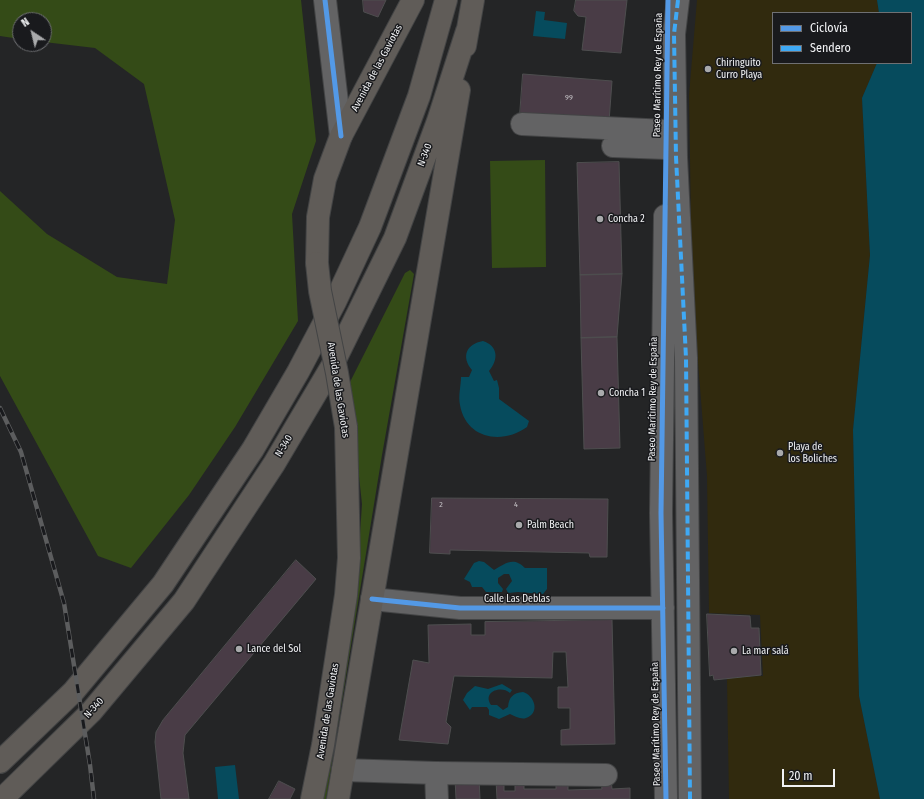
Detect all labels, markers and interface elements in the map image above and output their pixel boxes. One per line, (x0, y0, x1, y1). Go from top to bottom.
north arrow (12, 12, 52, 52)
legend (772, 12, 912, 64)
street label: Paseo Marítimo Rey de España (651, 13, 665, 137)
text: N (19, 15, 32, 30)
text: Ciclovía (810, 21, 848, 35)
street label: Avenida de las Gaviotas (349, 22, 405, 114)
text: Sendero (810, 41, 851, 55)
place label: Chiringuito Curro Playa (716, 57, 762, 80)
marker: Chiringuito Curro Playa (703, 64, 713, 74)
house number: 99 (565, 93, 573, 103)
street label: N-340 (415, 142, 435, 168)
place label: Concha 2 (608, 213, 645, 225)
marker: Concha 2 (595, 214, 605, 224)
street label: Paseo Marítimo Rey de España (646, 337, 660, 461)
street label: Avenida de las Gaviotas (325, 341, 351, 439)
place label: Concha 1 (609, 387, 645, 399)
marker: Concha 1 (596, 388, 606, 398)
street label: N-340 (273, 433, 295, 459)
place label: Playa de los Boliches (788, 441, 837, 464)
marker: Playa de los Boliches (775, 448, 785, 458)
house number: 2 (439, 500, 443, 510)
house number: 4 (514, 500, 518, 510)
place label: Palm Beach (527, 519, 574, 531)
marker: Palm Beach (514, 520, 524, 530)
street label: Calle Las Deblas (484, 593, 550, 605)
place label: Lance del Sol (247, 643, 301, 655)
marker: Lance del Sol (234, 644, 244, 654)
place label: La mar salá (742, 645, 789, 657)
marker: La mar salá (729, 646, 739, 656)
street label: Avenida de las Gaviotas (315, 662, 341, 760)
street label: Paseo Marítimo Rey de España (649, 662, 663, 786)
street label: N-340 (82, 695, 106, 721)
scale bar (784, 761, 837, 787)
text: 20 m (789, 769, 813, 783)

